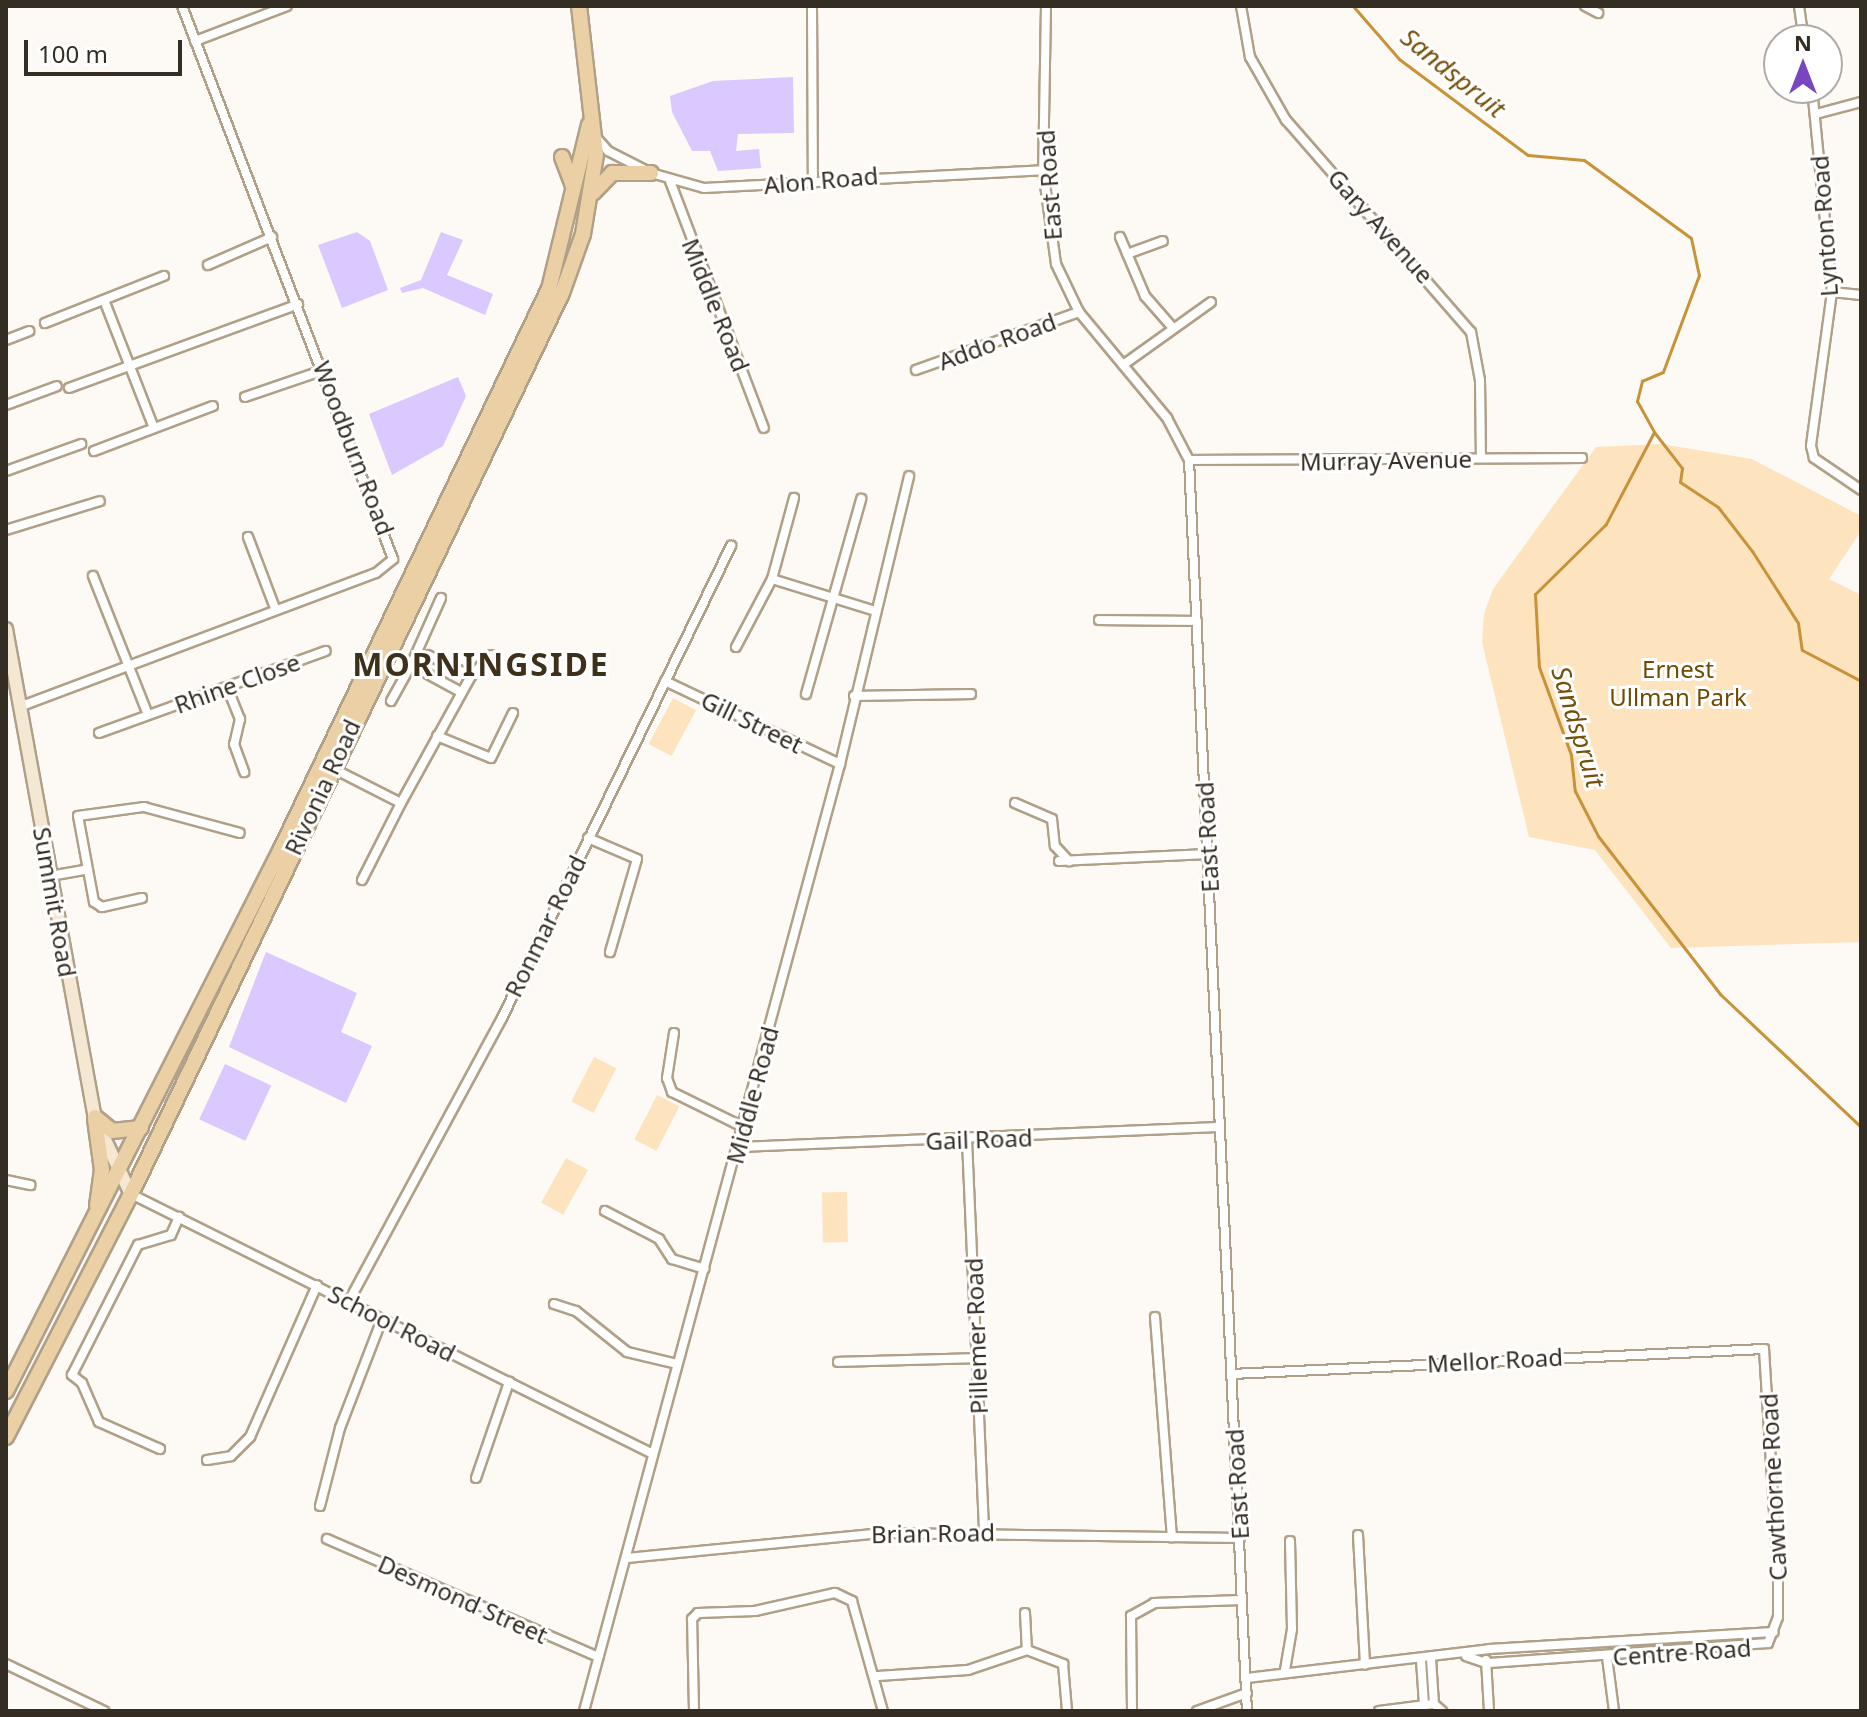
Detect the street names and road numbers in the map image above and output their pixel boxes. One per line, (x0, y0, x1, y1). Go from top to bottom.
street label: East Road (1031, 129, 1067, 241)
street label: Lynton Road (1805, 154, 1843, 298)
street label: Alon Road (763, 161, 879, 199)
street label: Gary Avenue (1322, 163, 1440, 289)
street label: Middle Road (676, 234, 756, 376)
street label: Addo Road (934, 306, 1060, 376)
street label: Woodburn Road (308, 357, 400, 539)
street label: Murray Avenue (1300, 444, 1472, 476)
street label: Rhine Close (170, 647, 304, 719)
street label: Gill Street (697, 685, 807, 759)
street label: Rivonia Road (278, 715, 366, 859)
street label: East Road (1190, 781, 1224, 893)
street label: Summit Road (28, 825, 82, 979)
street label: Ronmar Road (498, 850, 592, 1002)
street label: Middle Road (720, 1023, 784, 1167)
street label: Gail Road (925, 1123, 1033, 1155)
street label: Pillemer Road (959, 1257, 993, 1415)
street label: School Road (324, 1279, 460, 1367)
street label: Mellor Road (1426, 1342, 1564, 1378)
street label: Cawthorne Road (1754, 1393, 1792, 1581)
street label: East Road (1220, 1428, 1254, 1540)
street label: Brian Road (871, 1518, 995, 1548)
street label: Desmond Street (374, 1549, 552, 1649)
street label: Centre Road (1612, 1633, 1752, 1671)

